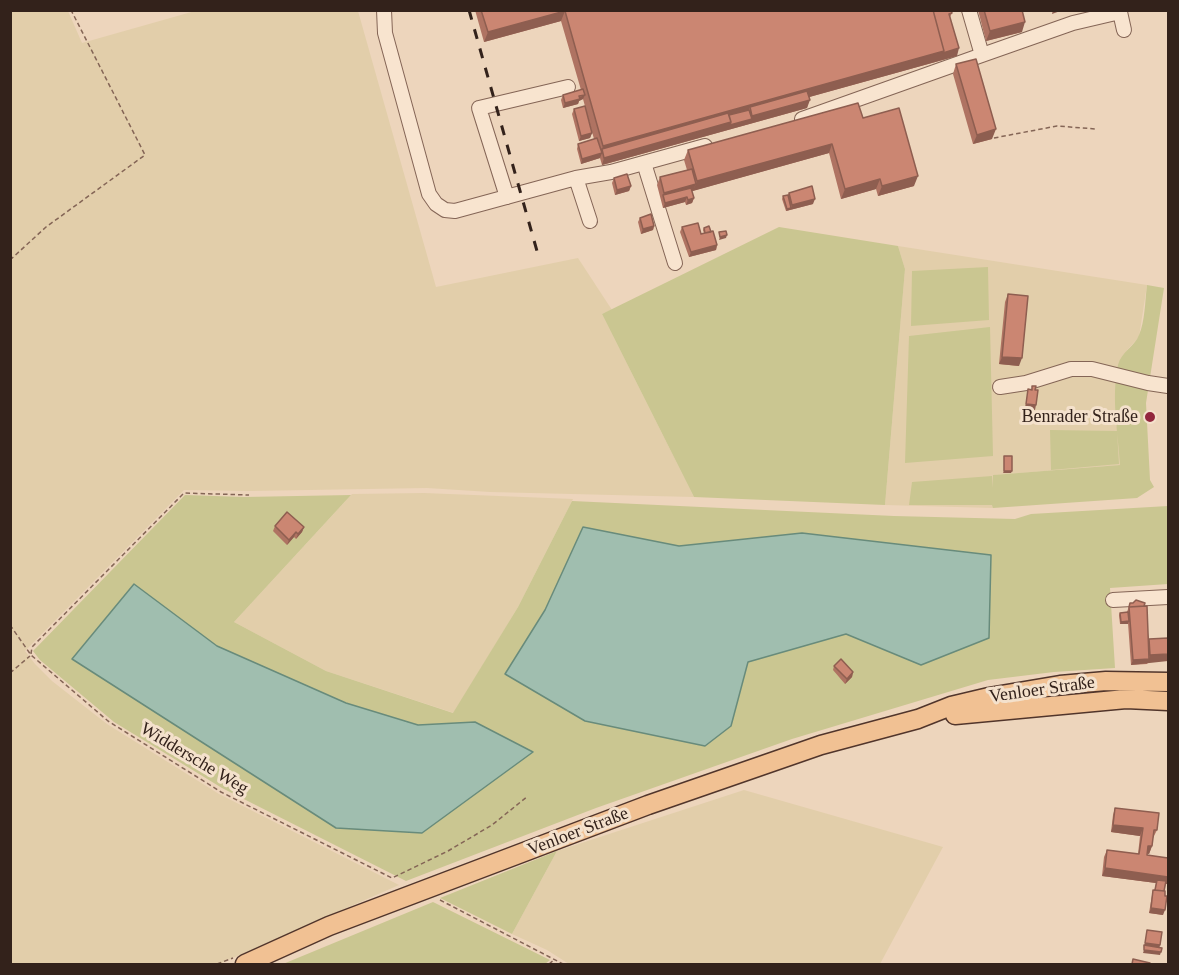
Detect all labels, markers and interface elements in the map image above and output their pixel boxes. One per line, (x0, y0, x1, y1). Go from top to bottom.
place label: Benrader Straße (1022, 406, 1138, 428)
marker: Benrader Straße (1143, 410, 1157, 424)
street label: Venloer Straße (988, 672, 1096, 708)
street label: Widdersche Weg (136, 718, 252, 800)
street label: Venloer Straße (524, 803, 632, 861)

